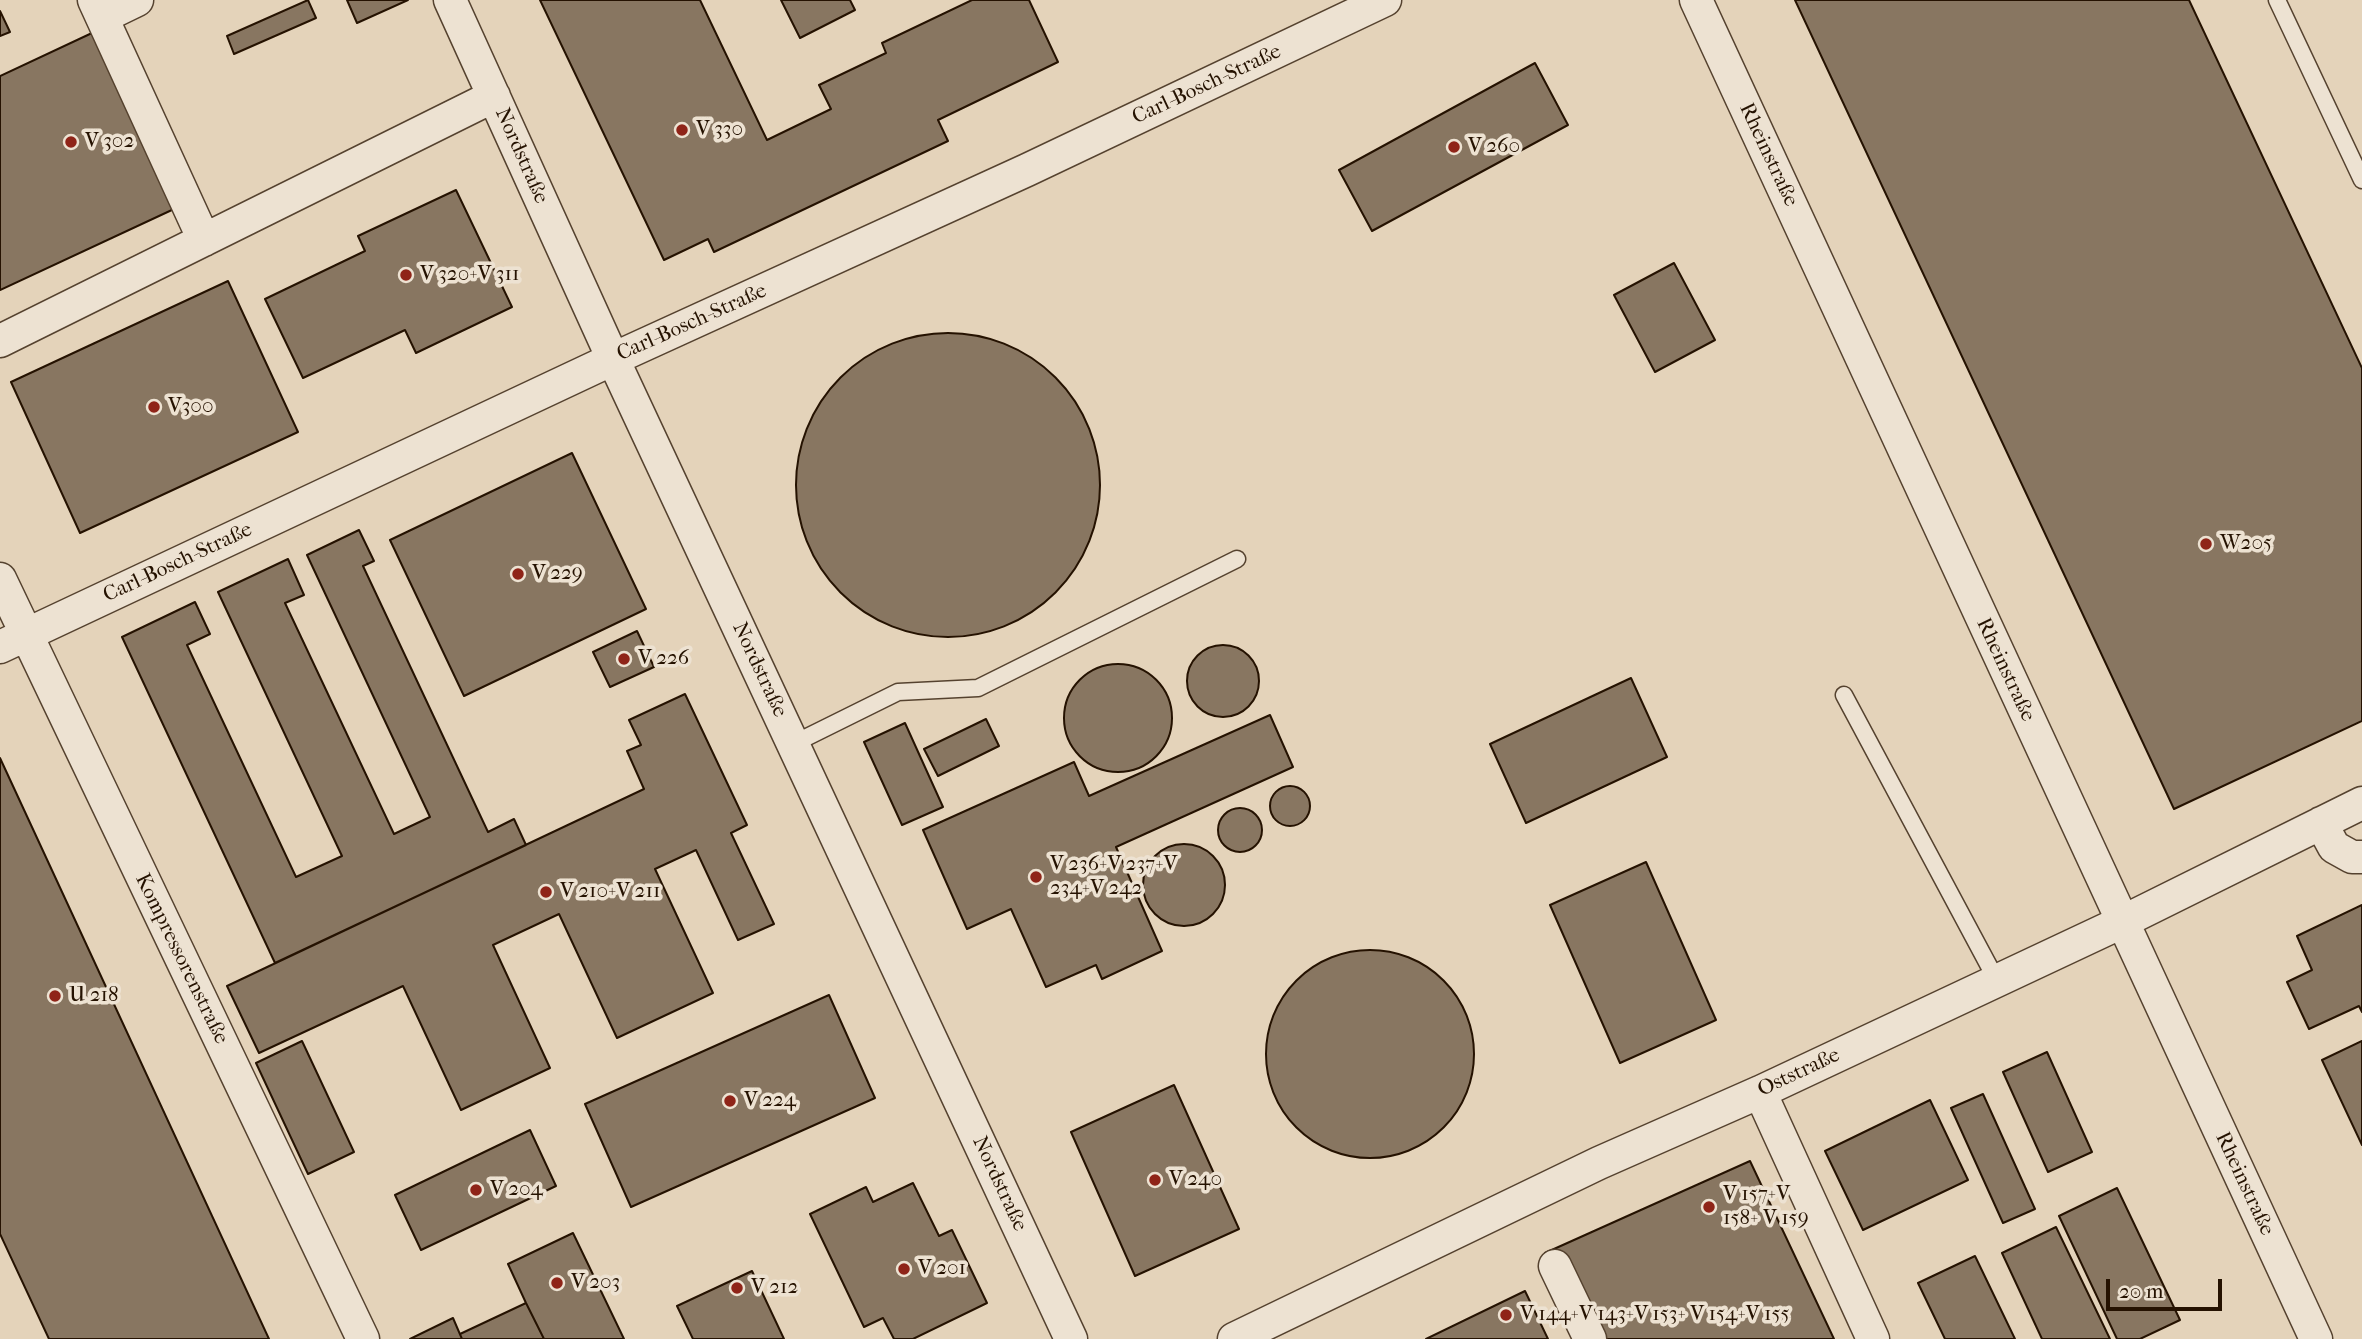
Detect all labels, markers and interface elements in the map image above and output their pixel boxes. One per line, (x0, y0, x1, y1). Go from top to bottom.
street label: Carl-Bosch-Straße (1129, 40, 1285, 130)
street label: Rheinstraße (1733, 99, 1803, 211)
street label: Nordstraße (489, 104, 553, 208)
place label: V 330 (696, 117, 743, 143)
marker: V 330 (674, 122, 690, 138)
place label: V 302 (85, 129, 134, 155)
marker: V 302 (63, 134, 79, 150)
place label: V 260 (1468, 134, 1520, 160)
marker: V 260 (1446, 139, 1462, 155)
place label: V 320+V 311 (420, 262, 519, 288)
marker: V 320+V 311 (398, 267, 414, 283)
street label: Carl-Bosch-Straße (613, 279, 771, 367)
place label: V300 (168, 394, 214, 420)
marker: V300 (146, 399, 162, 415)
street label: Carl-Bosch-Straße (100, 518, 256, 608)
place label: W205 (2220, 531, 2272, 557)
marker: W205 (2198, 536, 2214, 552)
place label: V 229 (532, 561, 583, 587)
marker: V 229 (510, 566, 526, 582)
street label: Rheinstraße (1970, 614, 2040, 726)
street label: Nordstraße (726, 618, 792, 722)
place label: V 226 (638, 646, 689, 672)
marker: V 226 (616, 651, 632, 667)
place label: V 236+V 237+V 234+V 242 (1050, 852, 1177, 902)
marker: V 236+V 237+V 234+V 242 (1028, 869, 1044, 885)
street label: Kompressorenstraße (129, 870, 233, 1048)
place label: V 210+V 211 (560, 879, 660, 905)
marker: V 210+V 211 (538, 884, 554, 900)
place label: U 218 (69, 983, 119, 1009)
marker: U 218 (47, 988, 63, 1004)
street label: Oststraße (1754, 1043, 1844, 1103)
place label: V 224 (744, 1088, 796, 1114)
marker: V 224 (722, 1093, 738, 1109)
street label: Rheinstraße (2209, 1128, 2279, 1240)
street label: Nordstraße (966, 1132, 1032, 1236)
place label: V 240 (1169, 1167, 1222, 1193)
marker: V 240 (1147, 1172, 1163, 1188)
place label: V 204 (490, 1177, 543, 1203)
marker: V 204 (468, 1182, 484, 1198)
place label: V 157+V 158+ V 159 (1723, 1182, 1809, 1232)
marker: V 157+V 158+ V 159 (1701, 1199, 1717, 1215)
place label: V 201 (918, 1256, 966, 1282)
marker: V 201 (896, 1261, 912, 1277)
scale bar (2110, 1266, 2226, 1310)
place label: V 203 (571, 1270, 620, 1296)
marker: V 203 (549, 1275, 565, 1291)
place label: V 212 (751, 1275, 798, 1301)
text: 20 m (2119, 1279, 2163, 1303)
marker: V 212 (729, 1280, 745, 1296)
place label: V 144+V 143+V 153+ V 154+V 155 (1520, 1302, 1790, 1328)
marker: V 144+V 143+V 153+ V 154+V 155 (1498, 1307, 1514, 1323)

